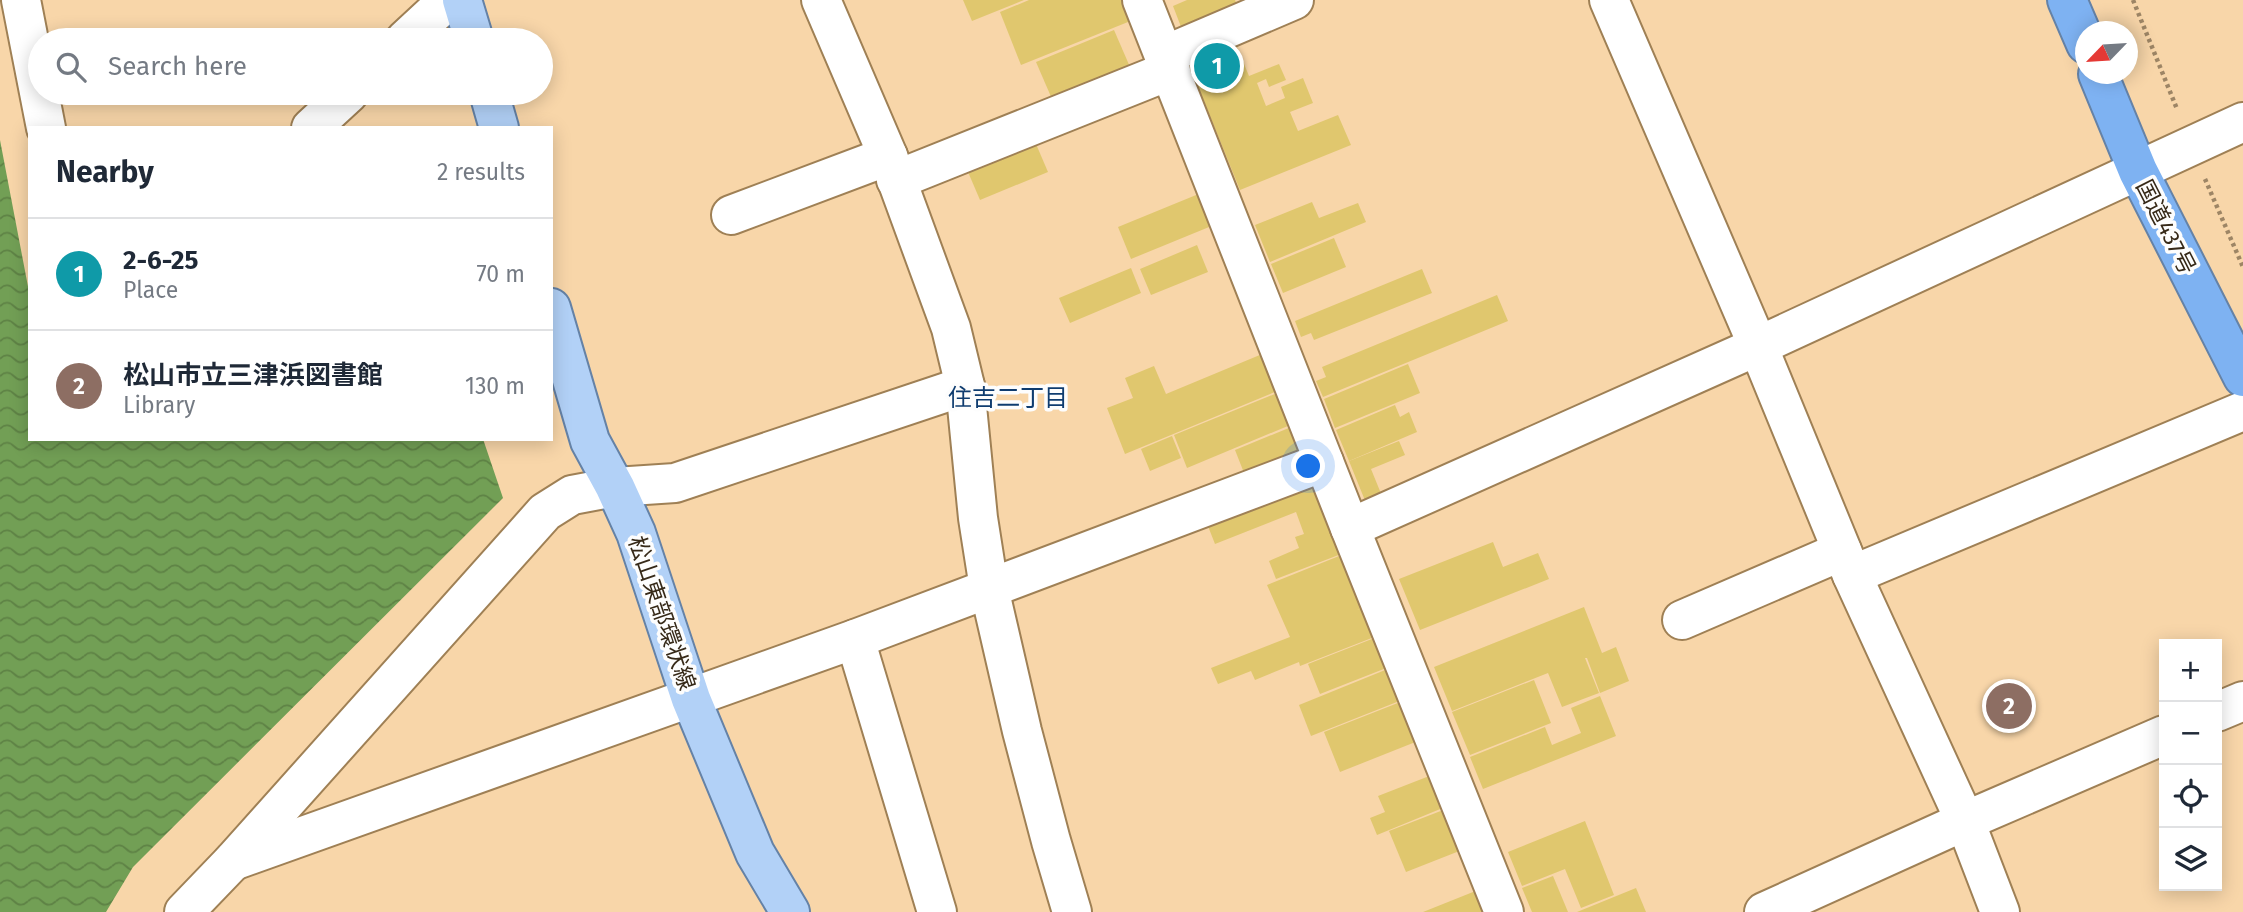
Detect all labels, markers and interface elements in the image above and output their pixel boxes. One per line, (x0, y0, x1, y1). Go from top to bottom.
north arrow (2075, 21, 2138, 84)
search box (28, 28, 553, 105)
pin: 1 (1194, 40, 1240, 92)
icon: search (52, 48, 90, 86)
text: Search here (108, 51, 247, 82)
text: Nearby (56, 154, 154, 190)
text: 2 results (437, 158, 525, 186)
street label: 国道437号 (2130, 175, 2202, 279)
text: 2-6-25 (123, 245, 198, 276)
text: 1 (74, 260, 84, 288)
text: 70 m (476, 260, 525, 288)
text: Place (123, 276, 178, 304)
text: 松山市立三津浜図書館 (123, 360, 383, 391)
text: 2 (73, 372, 85, 400)
text: 130 m (465, 372, 525, 400)
district label: 住吉二丁目 (948, 384, 1068, 412)
text: Library (123, 391, 195, 419)
your location (1291, 449, 1325, 483)
street label: 松山東部環状線 (623, 532, 701, 694)
map controls (2159, 639, 2222, 891)
button: + (2159, 639, 2222, 702)
pin: 2 (1986, 680, 2032, 732)
button: − (2159, 702, 2222, 765)
button: locate (2159, 765, 2222, 828)
button: layers (2159, 828, 2222, 891)

